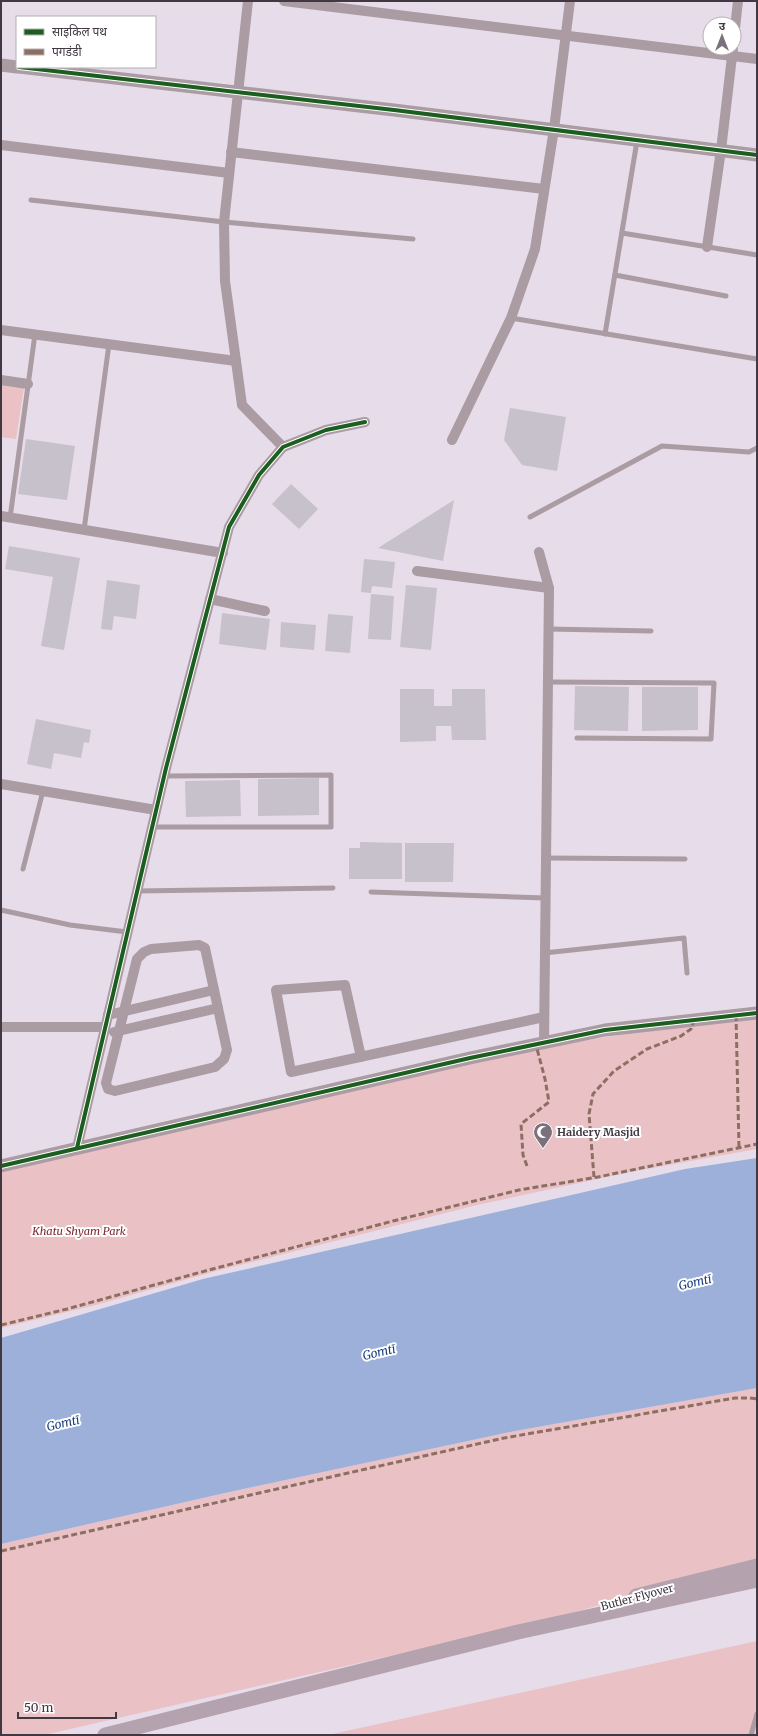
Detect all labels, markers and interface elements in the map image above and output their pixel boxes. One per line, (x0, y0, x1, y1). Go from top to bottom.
legend (16, 16, 156, 68)
north arrow (702, 16, 742, 56)
text: उ (719, 19, 726, 33)
text: साइकिल पथ (52, 24, 107, 39)
text: पगडंडी (52, 44, 82, 59)
mosque icon: Haidery Masjid (532, 1121, 554, 1149)
place label: Haidery Masjid (557, 1125, 640, 1139)
park label: Khatu Shyam Park (31, 1224, 126, 1238)
water label: Gomtī (677, 1271, 713, 1293)
water label: Gomtī (361, 1341, 397, 1363)
water label: Gomtī (45, 1412, 81, 1434)
street label: Butler Flyover (599, 1581, 675, 1613)
scale bar (18, 1694, 116, 1720)
text: 50 m (24, 1700, 53, 1715)

